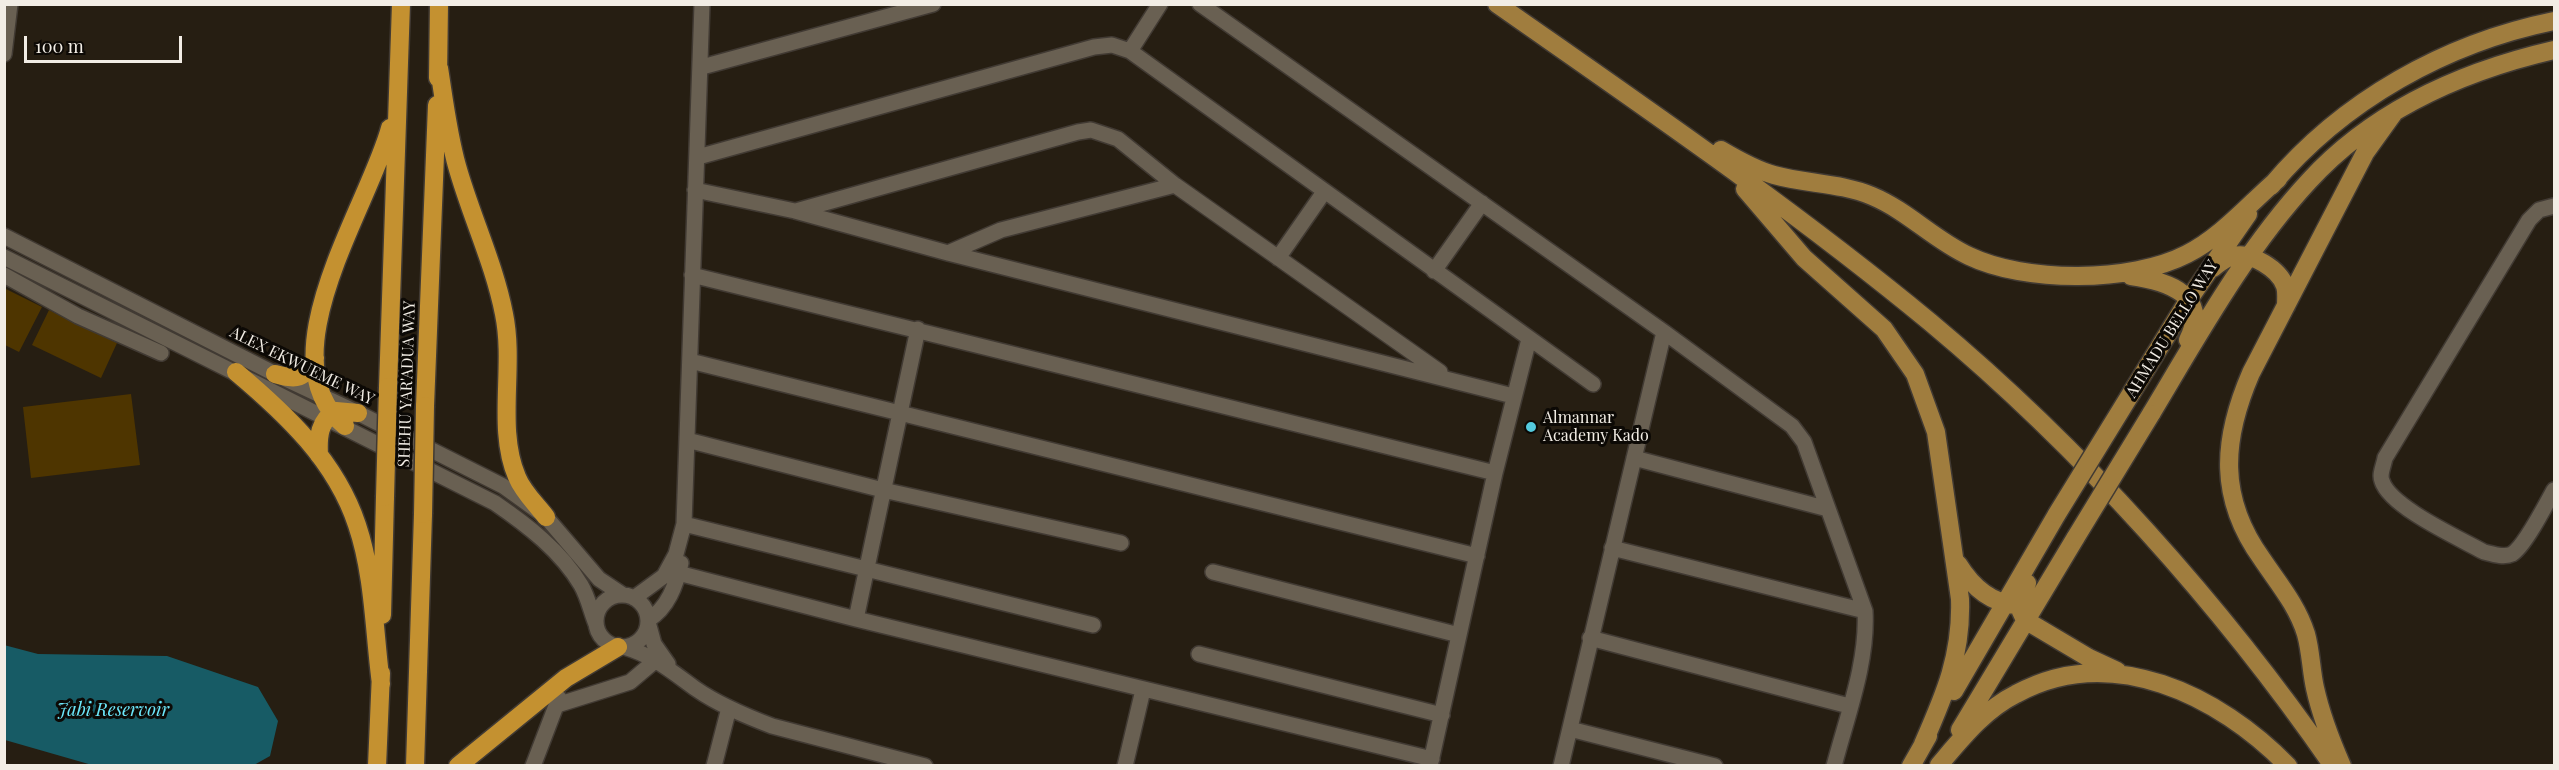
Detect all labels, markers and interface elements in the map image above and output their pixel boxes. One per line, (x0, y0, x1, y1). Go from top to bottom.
scale bar (27, 24, 184, 62)
text: 100 m (35, 34, 84, 58)
street label: AHMADU BELLO WAY (2122, 257, 2222, 401)
street label: SHEHU YAR'ADUA WAY (394, 300, 420, 468)
street label: ALEX EKWUEME WAY (227, 323, 377, 409)
place label: Almannar Academy Kado (1543, 408, 1649, 446)
marker: Almannar Academy Kado (1524, 420, 1538, 434)
water label: Jabi Reservoir (57, 699, 169, 721)

